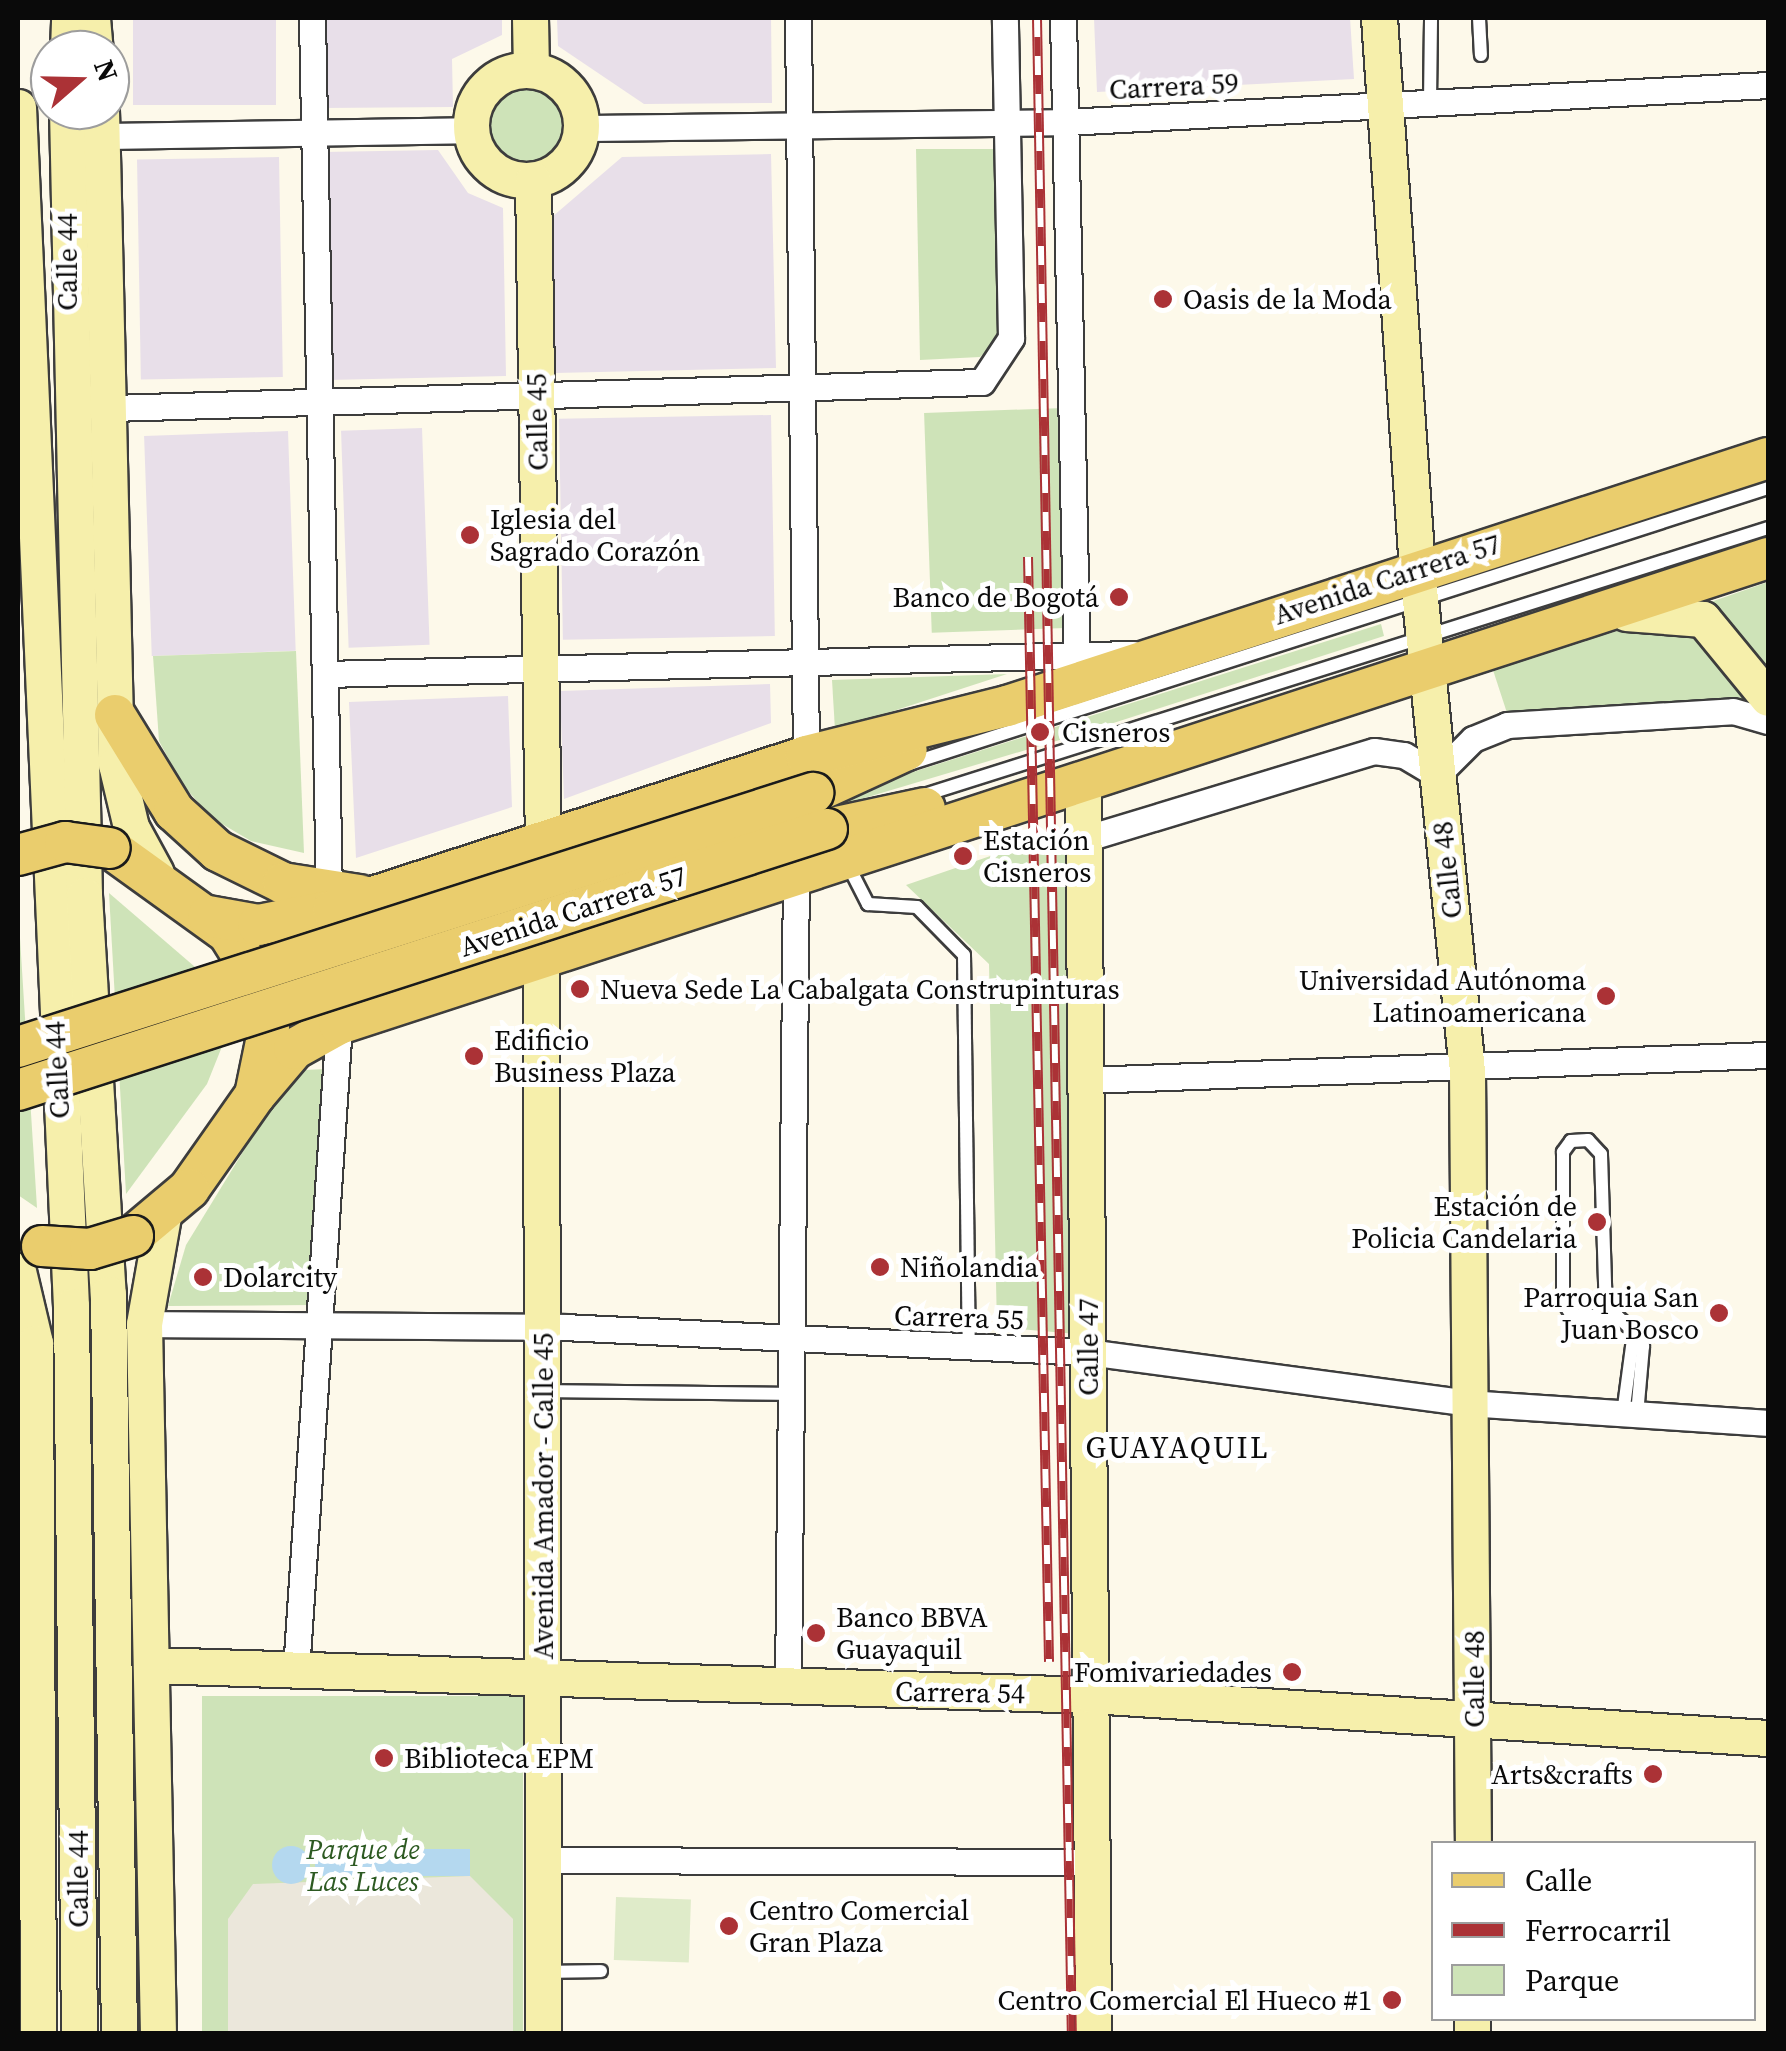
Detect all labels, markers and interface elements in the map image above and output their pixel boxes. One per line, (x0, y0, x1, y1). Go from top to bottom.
north arrow (30, 30, 130, 130)
text: N (85, 54, 128, 86)
street label: Carrera 59 (1108, 66, 1240, 106)
street label: Calle 44 (50, 213, 84, 311)
place label: Oasis de la Moda (1183, 282, 1392, 316)
marker: Oasis de la Moda (1152, 288, 1174, 310)
street label: Calle 45 (519, 373, 555, 471)
place label: Iglesia del Sagrado Corazón (490, 502, 700, 568)
marker: Iglesia del Sagrado Corazón (459, 524, 481, 546)
street label: Avenida Carrera 57 (1269, 527, 1505, 631)
place label: Banco de Bogotá (892, 580, 1099, 614)
marker: Banco de Bogotá (1108, 586, 1130, 608)
place label: Cisneros (1062, 715, 1170, 749)
marker: Cisneros (1027, 719, 1053, 745)
street label: Calle 48 (1425, 820, 1469, 920)
place label: Estación Cisneros (983, 823, 1091, 889)
marker: Estación Cisneros (952, 845, 974, 867)
street label: Avenida Carrera 57 (455, 859, 691, 963)
place label: Universidad Autónoma Latinoamericana (1299, 963, 1586, 1029)
place label: Nueva Sede La Cabalgata Construpinturas (600, 972, 1120, 1006)
marker: Nueva Sede La Cabalgata Construpinturas (569, 978, 591, 1000)
marker: Universidad Autónoma Latinoamericana (1595, 985, 1617, 1007)
street label: Calle 44 (38, 1020, 76, 1120)
place label: Edificio Business Plaza (494, 1023, 676, 1089)
marker: Edificio Business Plaza (463, 1045, 485, 1067)
place label: Estación de Policia Candelaria (1351, 1189, 1577, 1255)
marker: Estación de Policia Candelaria (1586, 1211, 1608, 1233)
place label: Niñolandia (900, 1250, 1039, 1284)
marker: Niñolandia (869, 1256, 891, 1278)
place label: Dolarcity (223, 1260, 337, 1294)
marker: Dolarcity (192, 1266, 214, 1288)
place label: Parroquia San Juan Bosco (1523, 1280, 1699, 1346)
street label: Carrera 55 (894, 1298, 1024, 1336)
street label: Calle 47 (1071, 1298, 1105, 1396)
marker: Parroquia San Juan Bosco (1708, 1302, 1730, 1324)
street label: Avenida Amador - Calle 45 (526, 1333, 560, 1659)
district label: GUAYAQUIL (1086, 1430, 1270, 1466)
place label: Banco BBVA Guayaquil (836, 1600, 988, 1666)
marker: Banco BBVA Guayaquil (805, 1622, 827, 1644)
street label: Calle 48 (1457, 1630, 1491, 1728)
place label: Fomivariedades (1074, 1655, 1272, 1689)
marker: Fomivariedades (1281, 1661, 1303, 1683)
street label: Carrera 54 (895, 1674, 1025, 1710)
place label: Biblioteca EPM (404, 1741, 594, 1775)
marker: Biblioteca EPM (373, 1747, 395, 1769)
place label: Arts&crafts (1491, 1757, 1633, 1791)
marker: Arts&crafts (1642, 1763, 1664, 1785)
street label: Calle 44 (61, 1830, 95, 1928)
park label: Parque de Las Luces (306, 1832, 420, 1898)
legend (1431, 1841, 1756, 2021)
text: Calle (1525, 1860, 1592, 1901)
place label: Centro Comercial Gran Plaza (749, 1893, 969, 1959)
text: Ferrocarril (1525, 1910, 1671, 1951)
marker: Centro Comercial Gran Plaza (718, 1915, 740, 1937)
text: Parque (1525, 1960, 1619, 2001)
place label: Centro Comercial El Hueco #1 (998, 1983, 1372, 2017)
marker: Centro Comercial El Hueco #1 (1381, 1989, 1403, 2011)

